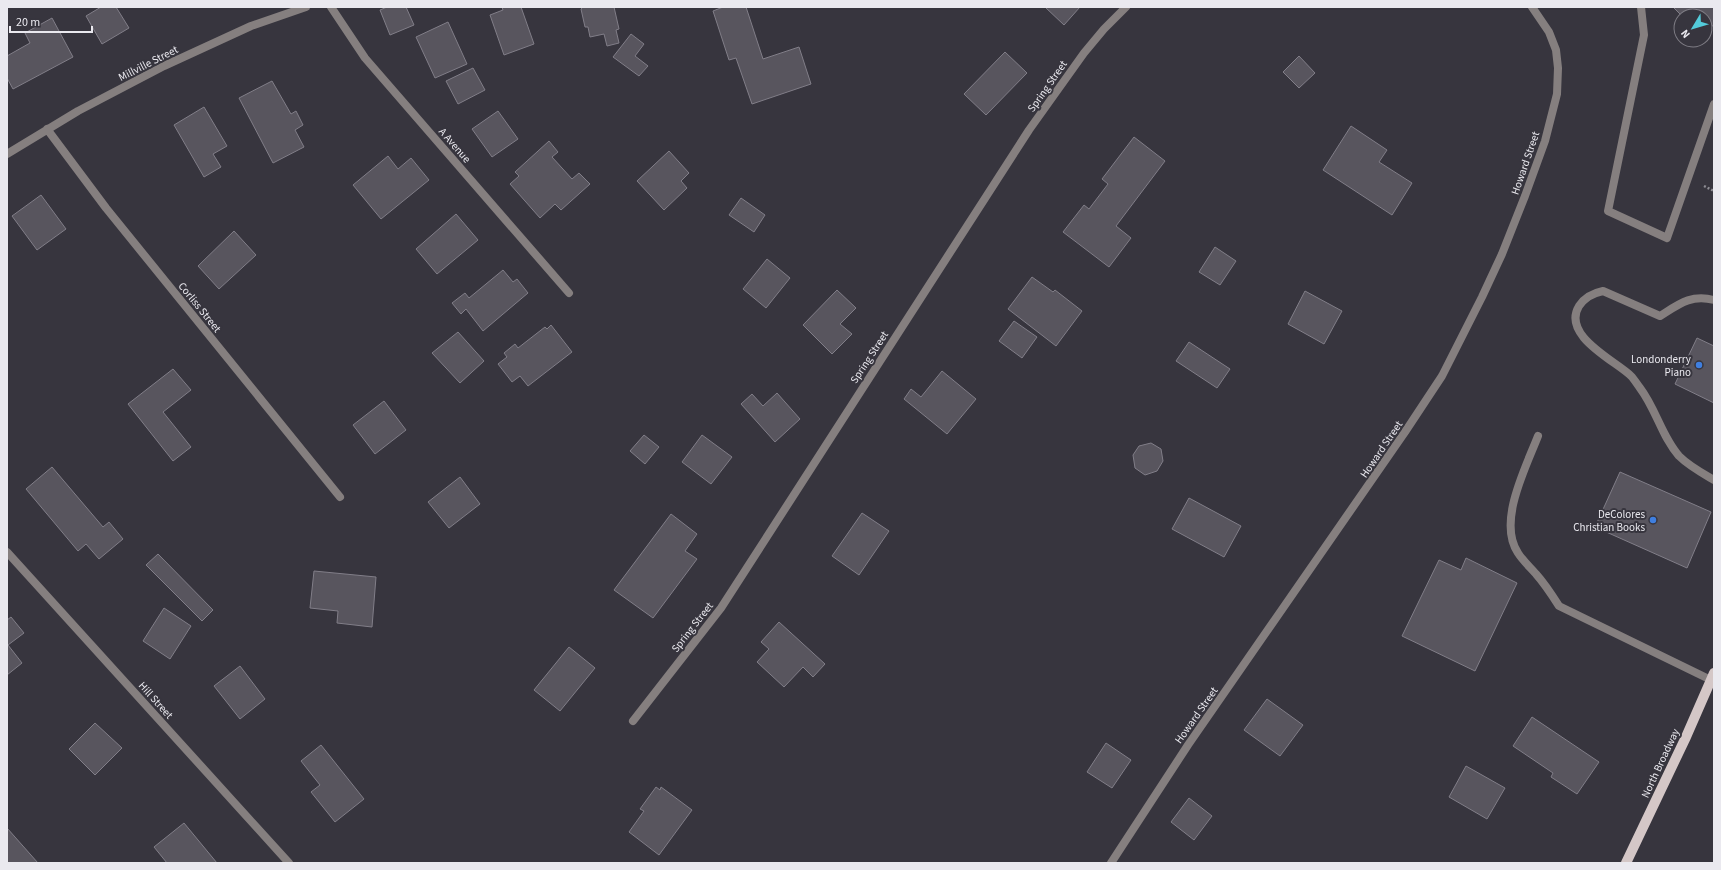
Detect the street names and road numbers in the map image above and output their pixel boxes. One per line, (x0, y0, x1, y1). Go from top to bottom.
street label: Millville Street (116, 42, 181, 85)
street label: Spring Street (1024, 57, 1071, 115)
street label: A Avenue (435, 125, 474, 167)
street label: Howard Street (1508, 129, 1543, 197)
street label: Corliss Street (175, 279, 225, 336)
street label: Spring Street (847, 328, 892, 386)
street label: Howard Street (1357, 417, 1406, 481)
street label: Spring Street (668, 599, 717, 655)
street label: Hill Street (135, 679, 177, 722)
street label: Howard Street (1171, 684, 1222, 747)
street label: North Broadway (1638, 726, 1683, 800)

